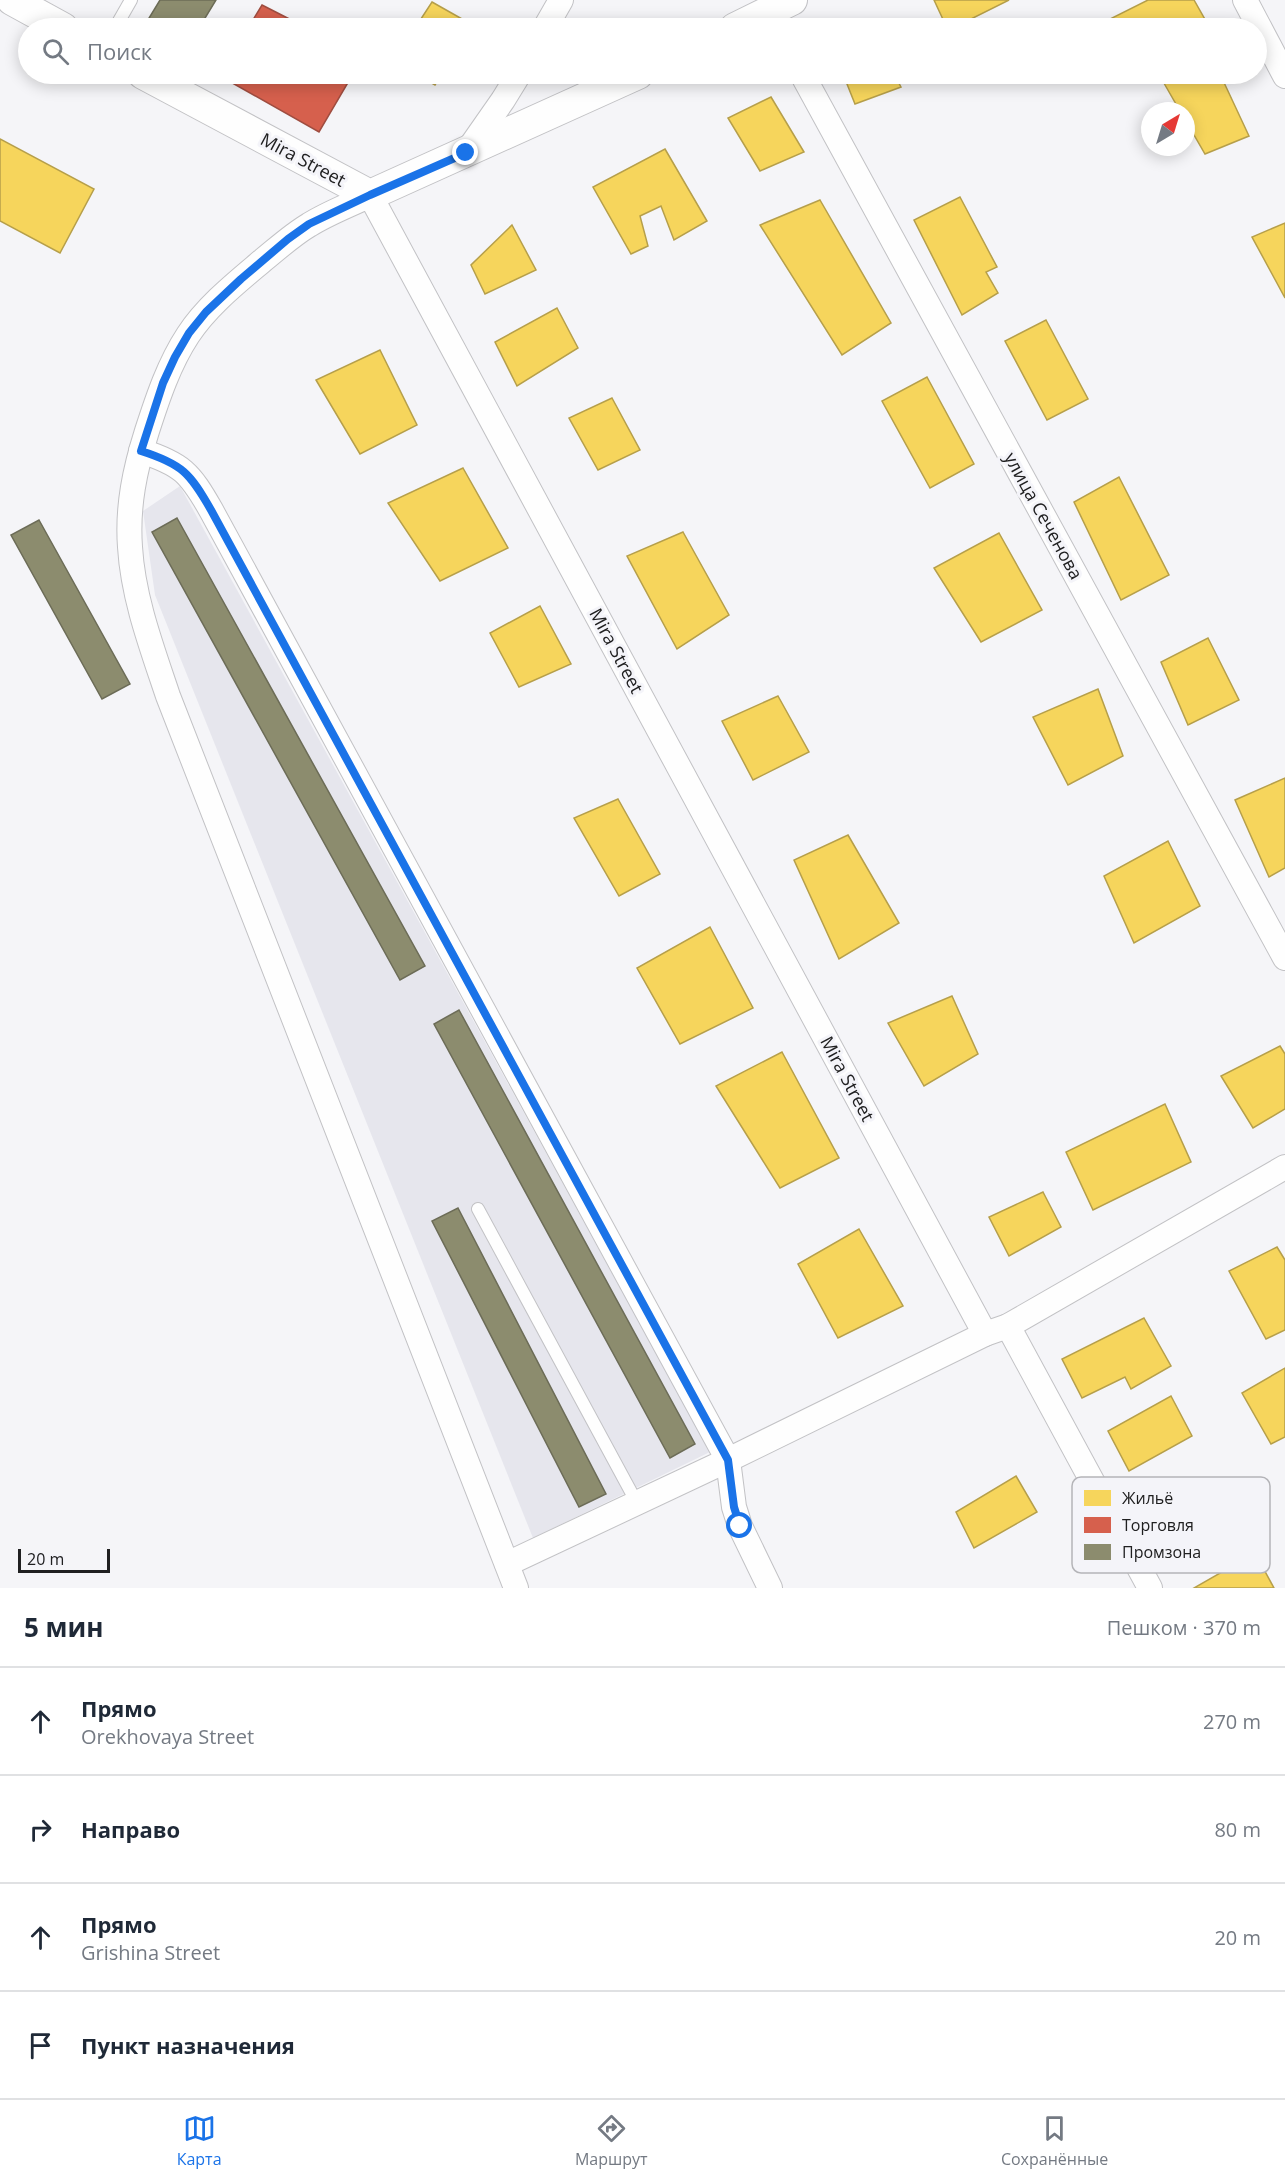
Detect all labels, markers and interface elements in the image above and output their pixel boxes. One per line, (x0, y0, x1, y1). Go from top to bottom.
search box (18, 18, 1267, 84)
icon: search (39, 35, 72, 68)
text: Поиск (87, 36, 152, 66)
north arrow (1141, 102, 1195, 156)
street label: Mira Street (257, 127, 350, 192)
route end (452, 139, 478, 165)
street label: улица Сеченова (999, 448, 1089, 583)
street label: Mira Street (584, 604, 649, 697)
street label: Mira Street (815, 1032, 880, 1125)
legend (1072, 1477, 1270, 1573)
text: Жильё (1122, 1487, 1173, 1509)
route start (726, 1512, 752, 1538)
text: Торговля (1122, 1514, 1194, 1536)
text: Промзона (1122, 1541, 1201, 1563)
scale bar (18, 1546, 110, 1574)
text: 20 m (27, 1548, 64, 1570)
text: 5 мин (24, 1609, 104, 1645)
text: Пешком · 370 m (1107, 1614, 1261, 1641)
text: Прямо (81, 1693, 157, 1723)
icon: ahead (24, 1705, 57, 1738)
text: 270 m (1203, 1708, 1261, 1735)
text: Orekhovaya Street (81, 1723, 254, 1750)
icon: right (24, 1813, 57, 1846)
text: Направо (81, 1814, 180, 1844)
text: 80 m (1214, 1816, 1261, 1843)
text: Прямо (81, 1909, 157, 1939)
icon: ahead (24, 1921, 57, 1954)
text: 20 m (1214, 1924, 1261, 1951)
text: Grishina Street (81, 1939, 220, 1966)
icon: arrive (24, 2029, 57, 2062)
text: Пункт назначения (81, 2030, 295, 2060)
tab: Карта (177, 2112, 222, 2170)
tab: Маршрут (575, 2112, 648, 2170)
tab: Сохранённые (1001, 2112, 1108, 2170)

